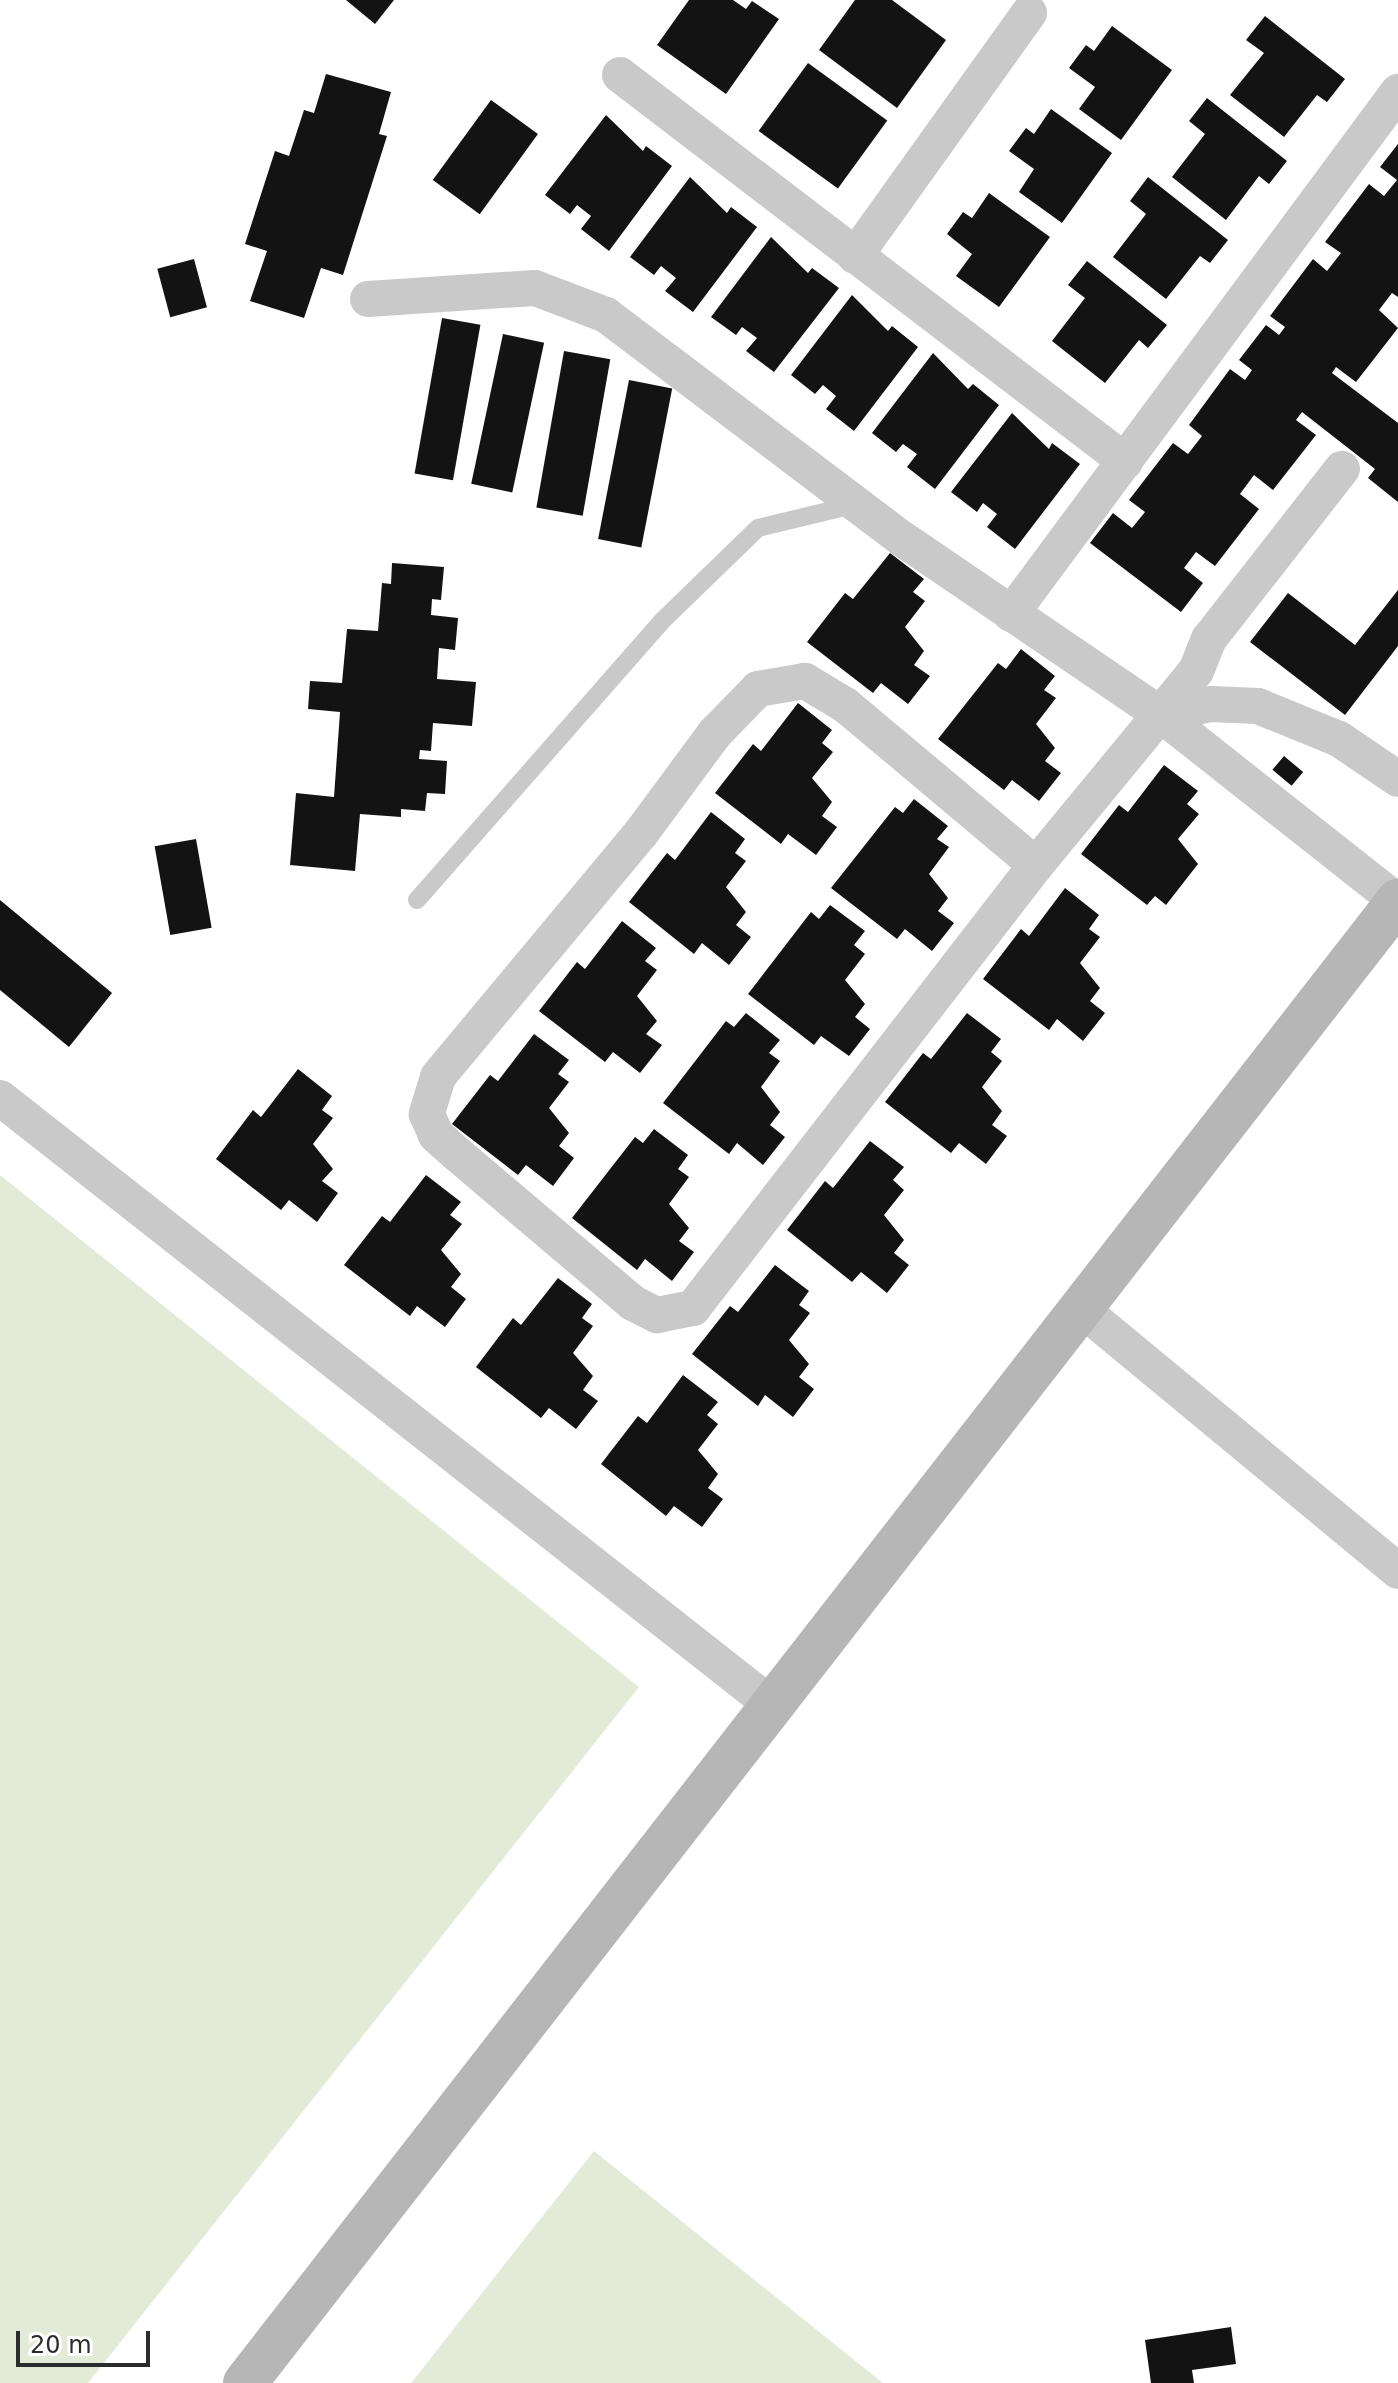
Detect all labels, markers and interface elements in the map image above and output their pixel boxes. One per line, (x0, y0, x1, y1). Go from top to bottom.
scale bar (20, 2315, 154, 2365)
text: 20 m (30, 2331, 92, 2359)

